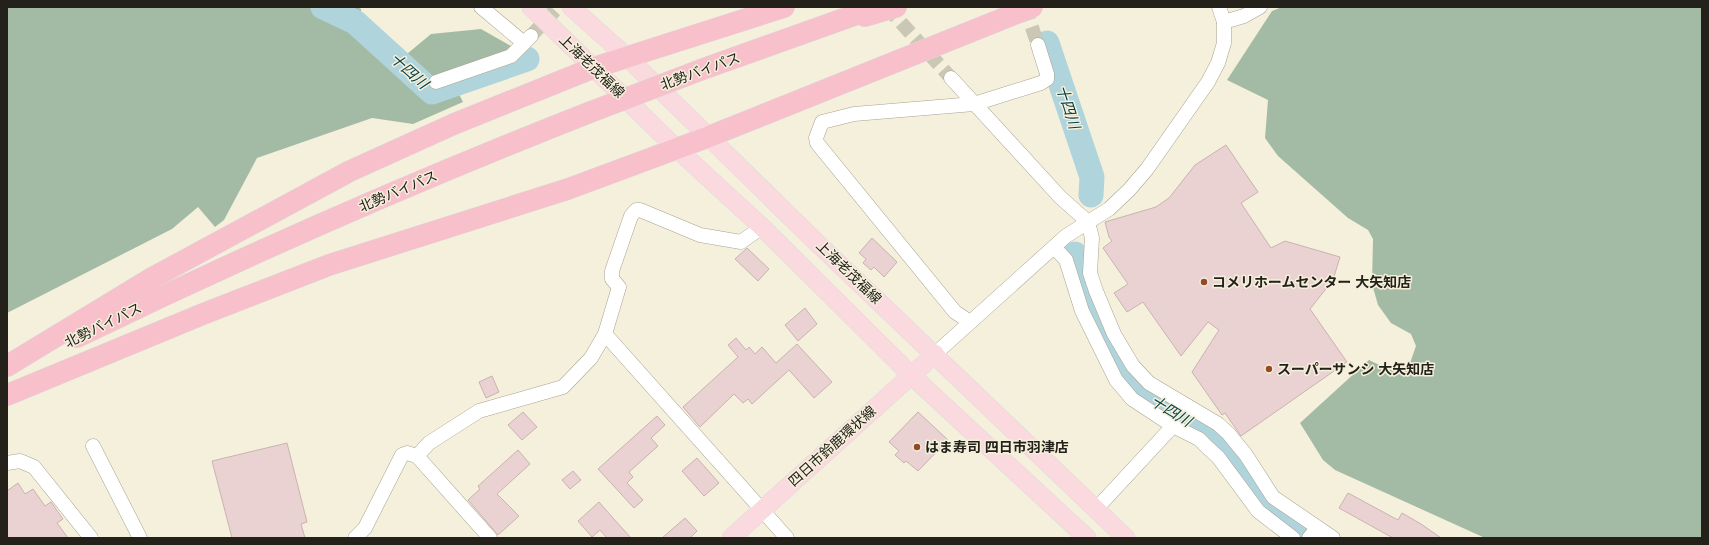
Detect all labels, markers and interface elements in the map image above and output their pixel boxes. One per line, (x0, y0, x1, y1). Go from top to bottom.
street label: 上海老茂福線 (556, 30, 629, 102)
street label: 北勢バイパス (657, 47, 742, 94)
water label: 十四川 (386, 48, 435, 94)
water label: 十四川 (1052, 82, 1086, 133)
street label: 北勢バイパス (356, 165, 440, 216)
street label: 上海老茂福線 (813, 236, 886, 308)
place label: コメリホームセンター 大矢知店 (1212, 272, 1411, 291)
marker: コメリホームセンター 大矢知店 (1199, 277, 1209, 287)
street label: 北勢バイパス (61, 298, 145, 351)
place label: スーパーサンシ 大矢知店 (1277, 359, 1434, 378)
marker: スーパーサンシ 大矢知店 (1264, 364, 1274, 374)
water label: 十四川 (1147, 390, 1198, 431)
street label: 四日市鈴鹿環状線 (784, 401, 880, 490)
place label: はま寿司 四日市羽津店 (925, 437, 1069, 456)
marker: はま寿司 四日市羽津店 (912, 442, 922, 452)

